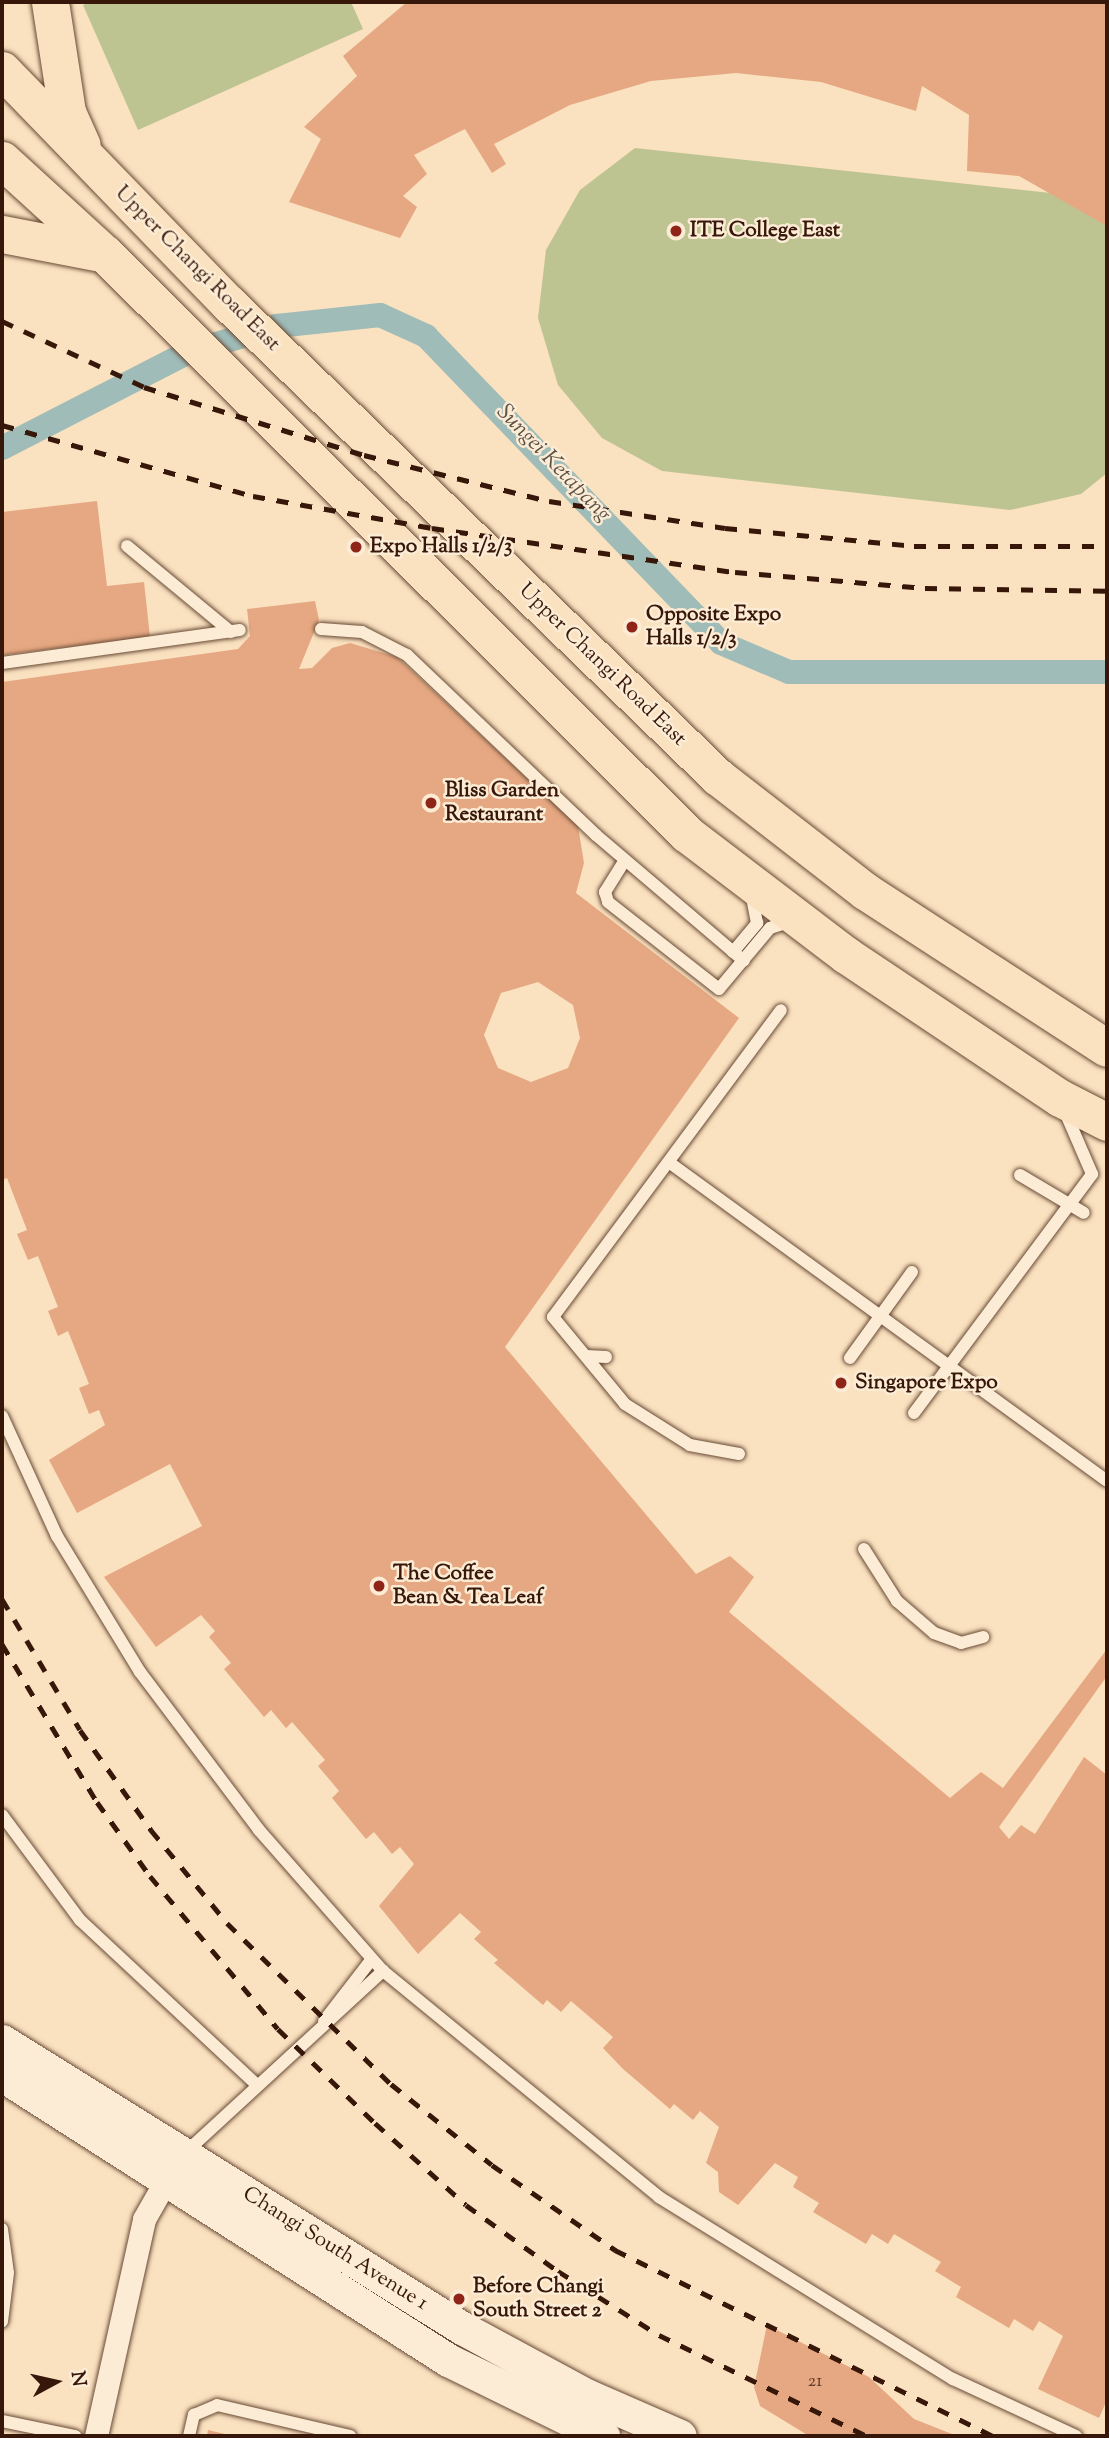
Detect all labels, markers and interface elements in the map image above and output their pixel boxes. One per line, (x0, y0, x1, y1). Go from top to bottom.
street label: Upper Changi Road East (109, 181, 285, 357)
place label: ITE College East (690, 218, 840, 244)
marker: ITE College East (668, 223, 684, 239)
water label: Sungei Ketapang (490, 399, 616, 529)
place label: Expo Halls 1/2/3 (370, 534, 512, 560)
marker: Expo Halls 1/2/3 (348, 539, 364, 555)
street label: Upper Changi Road East (513, 578, 691, 752)
place label: Opposite Expo Halls 1/2/3 (646, 602, 781, 652)
marker: Opposite Expo Halls 1/2/3 (624, 619, 640, 635)
place label: Bliss Garden Restaurant (445, 778, 559, 828)
marker: Bliss Garden Restaurant (423, 795, 439, 811)
place label: Singapore Expo (855, 1370, 998, 1396)
marker: Singapore Expo (833, 1375, 849, 1391)
place label: The Coffee Bean & Tea Leaf (393, 1561, 543, 1611)
marker: The Coffee Bean & Tea Leaf (371, 1578, 387, 1594)
street label: Changi South Avenue 1 (238, 2182, 432, 2316)
place label: Before Changi South Street 2 (473, 2274, 604, 2324)
marker: Before Changi South Street 2 (451, 2291, 467, 2307)
north arrow (21, 2347, 91, 2417)
text: N (63, 2370, 92, 2388)
house number: 21 (808, 2371, 822, 2393)

